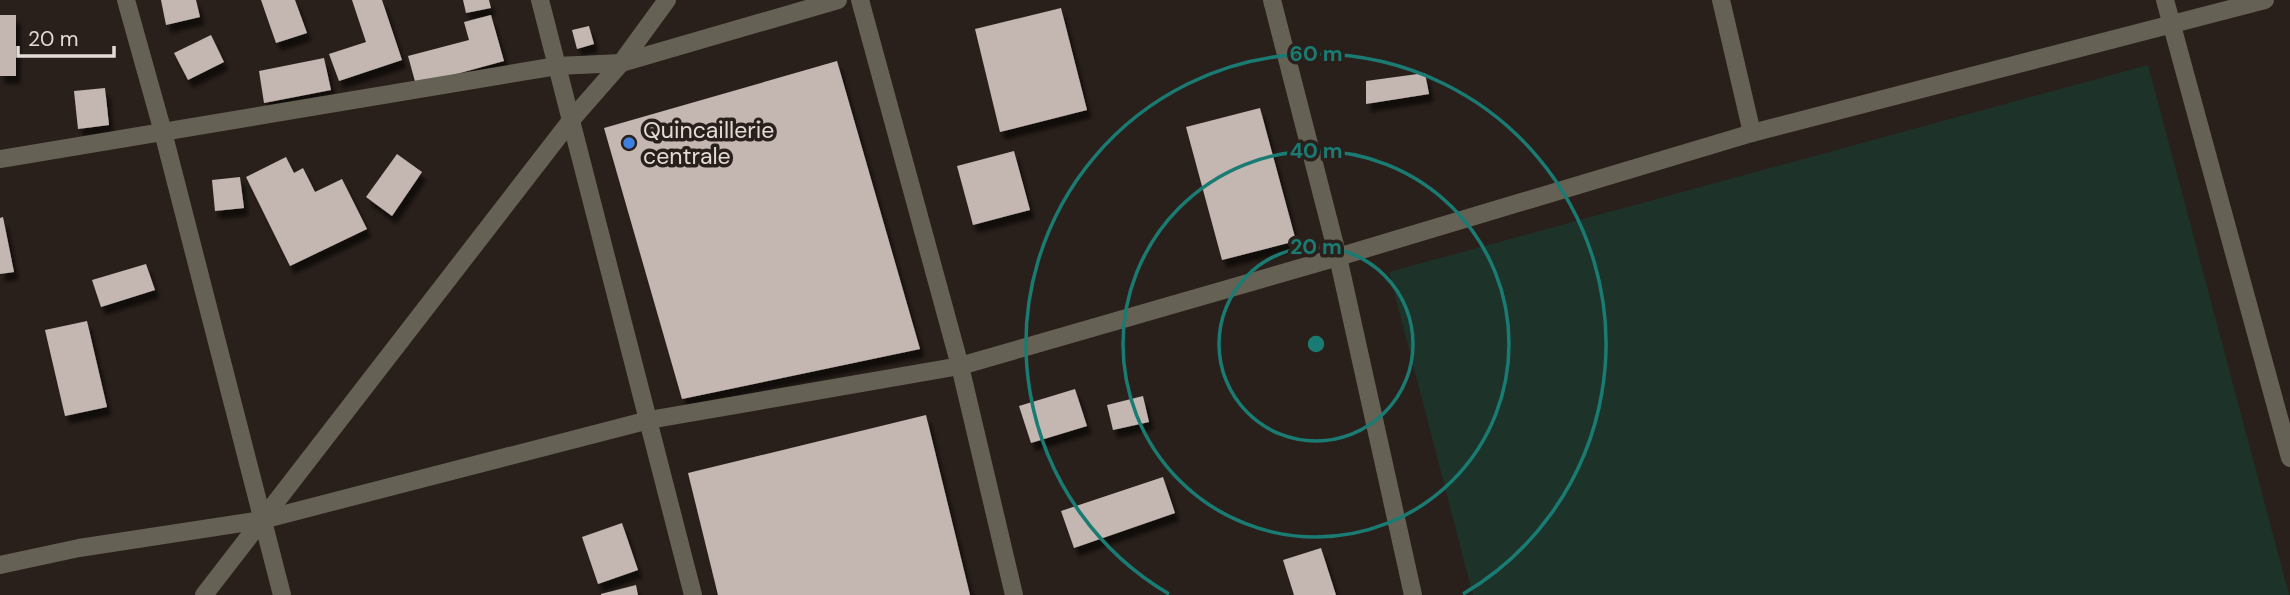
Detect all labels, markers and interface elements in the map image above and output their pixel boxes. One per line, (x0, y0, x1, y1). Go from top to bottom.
scale bar (18, 14, 114, 58)
text: 20 m (28, 25, 79, 53)
text: 60 m (1290, 40, 1342, 68)
place label: Quincaillerie centrale (643, 115, 774, 171)
marker: Quincaillerie centrale (621, 135, 637, 151)
text: 40 m (1289, 137, 1343, 165)
text: 20 m (1290, 233, 1342, 261)
centre of rings (1304, 332, 1328, 356)

